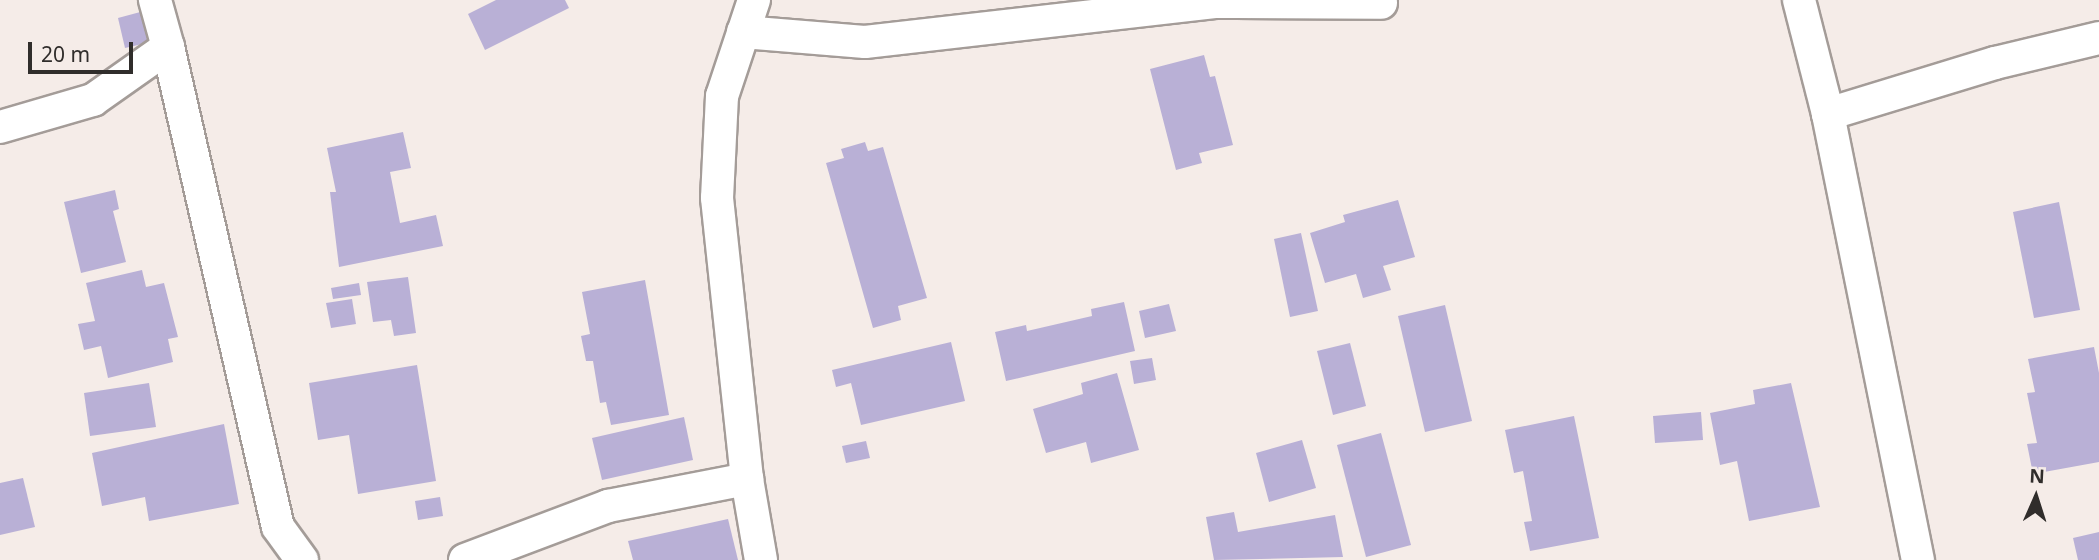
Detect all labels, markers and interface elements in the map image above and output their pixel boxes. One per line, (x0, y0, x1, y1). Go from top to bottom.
scale bar (32, 28, 136, 72)
text: 20 m (41, 40, 90, 68)
north arrow (2001, 462, 2071, 532)
text: N (2029, 463, 2045, 489)

